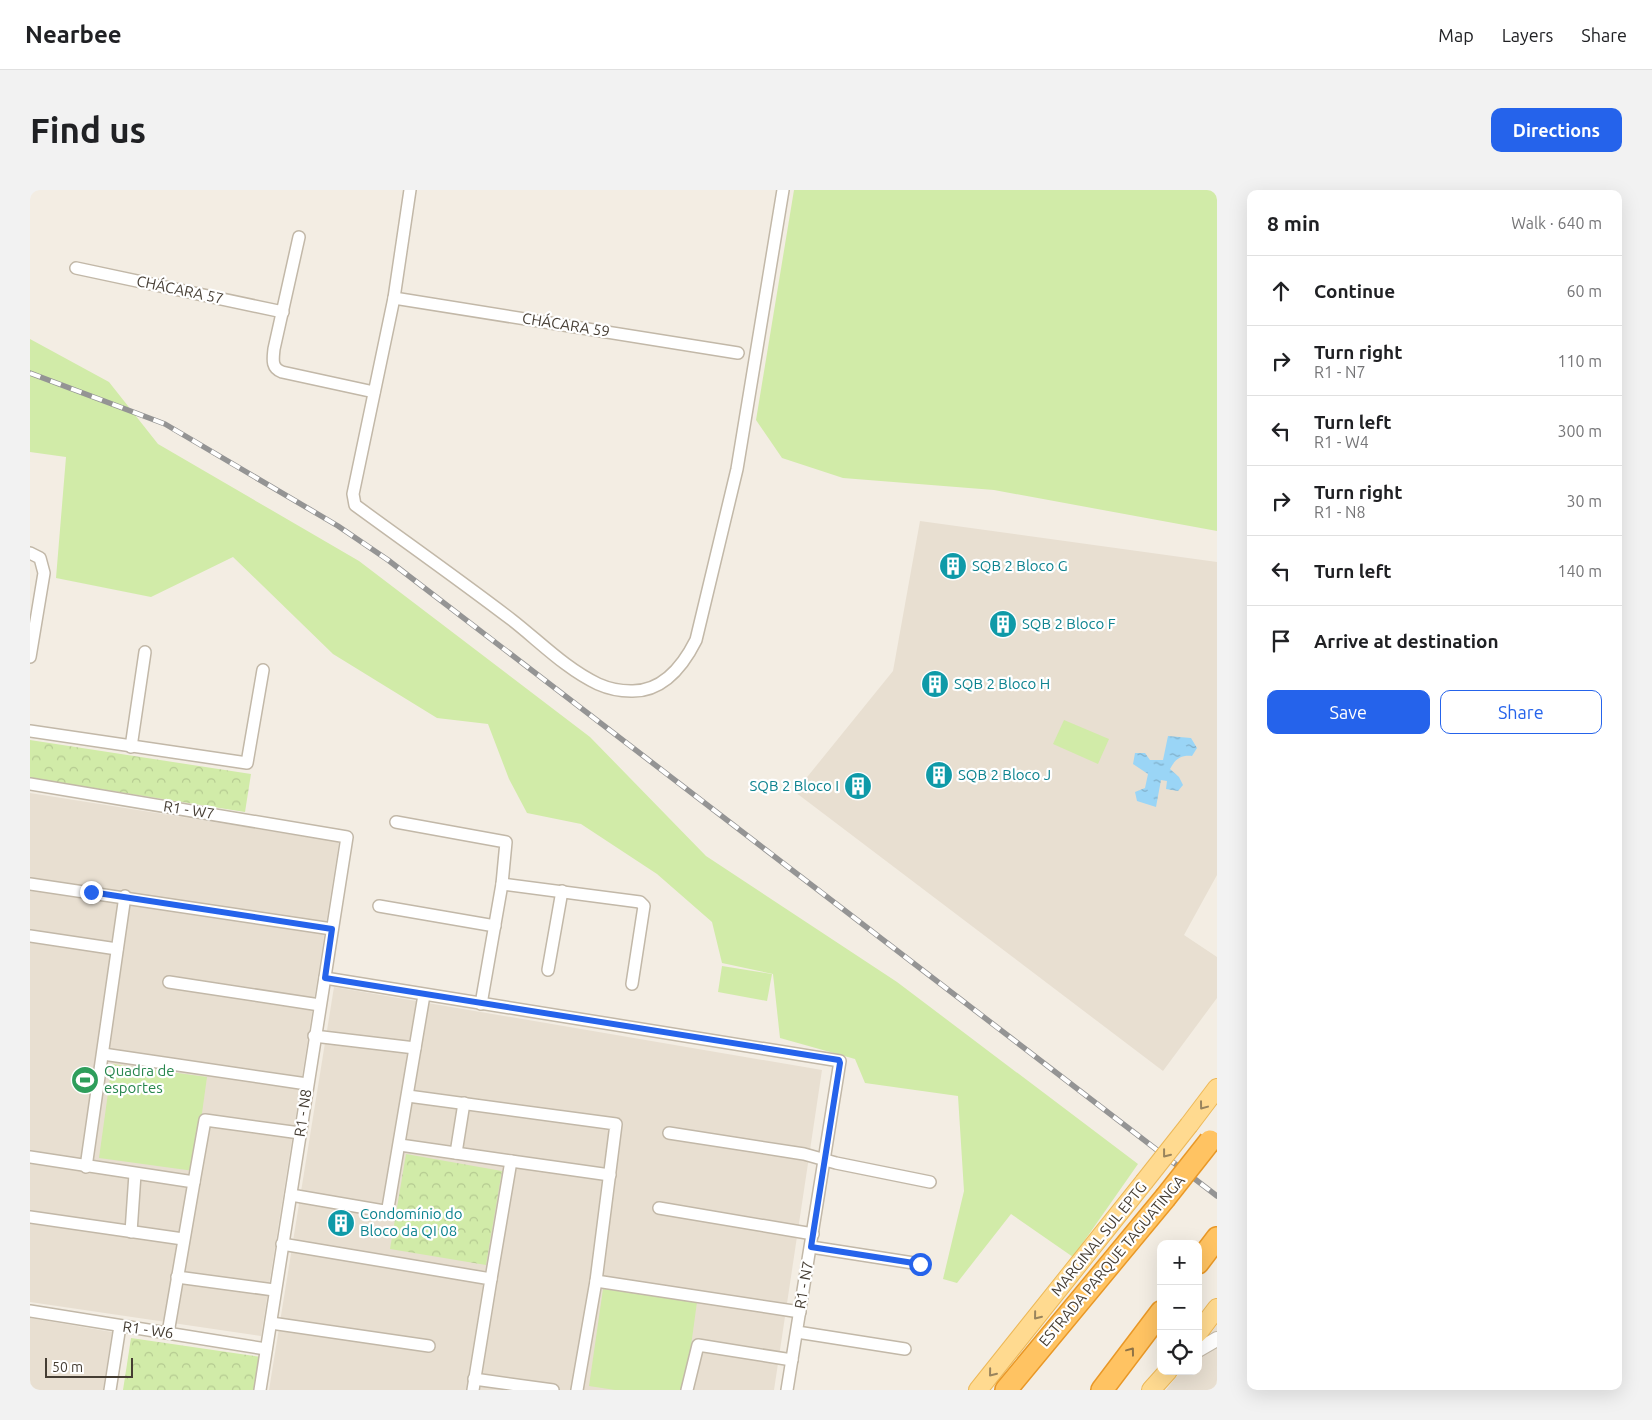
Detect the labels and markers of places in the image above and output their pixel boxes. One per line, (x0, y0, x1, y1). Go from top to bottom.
building icon: SQB 2 Bloco G (938, 551, 968, 581)
place label: SQB 2 Bloco G (972, 557, 1068, 574)
building icon: SQB 2 Bloco F (988, 609, 1018, 639)
place label: SQB 2 Bloco F (1022, 615, 1116, 632)
building icon: SQB 2 Bloco H (920, 669, 950, 699)
place label: SQB 2 Bloco H (954, 675, 1050, 692)
building icon: SQB 2 Bloco J (924, 760, 954, 790)
place label: SQB 2 Bloco J (958, 766, 1051, 783)
building icon: SQB 2 Bloco I (843, 771, 873, 801)
place label: SQB 2 Bloco I (749, 777, 839, 794)
place label: Quadra de esportes (104, 1062, 175, 1096)
sports icon: Quadra de esportes (70, 1065, 100, 1095)
place label: Condomínio do Bloco da QI 08 (360, 1205, 463, 1239)
building icon: Condomínio do Bloco da QI 08 (326, 1208, 356, 1238)

